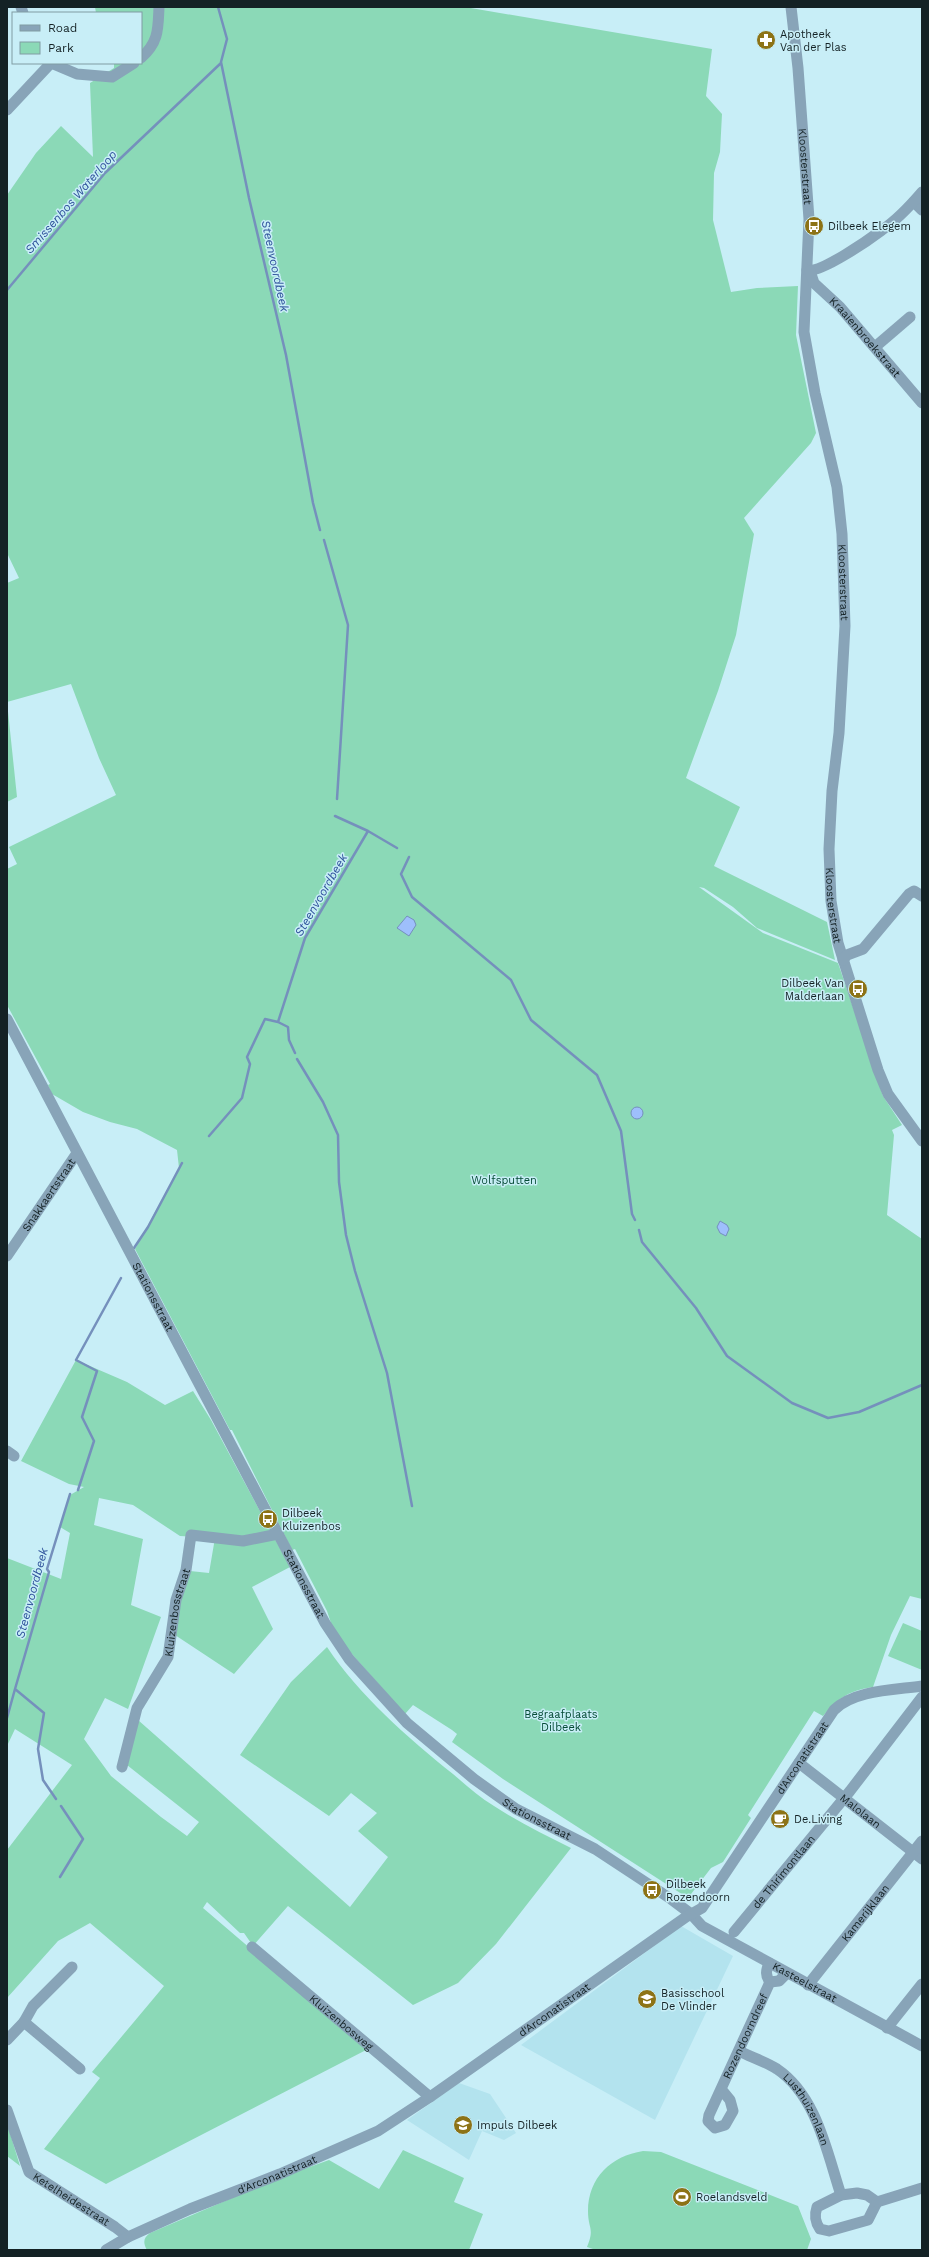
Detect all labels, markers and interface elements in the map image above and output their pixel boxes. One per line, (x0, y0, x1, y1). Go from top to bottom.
legend (12, 12, 142, 64)
text: Road (48, 21, 77, 35)
place label: Apotheek Van der Plas (780, 28, 847, 54)
pharmacy icon: Apotheek Van der Plas (755, 29, 777, 51)
text: Park (48, 41, 74, 55)
street label: Kloosterstraat (795, 128, 814, 205)
water label: Smissenbos Waterloop (22, 147, 120, 257)
bus stop icon: Dilbeek Elegem (803, 215, 825, 237)
water label: Steenvoordbeek (258, 219, 292, 313)
place label: Dilbeek Elegem (828, 220, 911, 233)
street label: Kraaienbroekstraat (826, 294, 903, 380)
street label: Kloosterstraat (835, 544, 851, 621)
water label: Steenvoordbeek (292, 851, 351, 939)
street label: Kloosterstraat (823, 867, 844, 945)
place label: Dilbeek Van Malderlaan (781, 977, 844, 1003)
bus stop icon: Dilbeek Van Malderlaan (847, 978, 869, 1000)
street label: Snakkaertstraat (20, 1156, 79, 1234)
park label: Wolfsputten (471, 1174, 537, 1187)
street label: Stationsstraat (129, 1260, 176, 1334)
place label: Dilbeek Kluizenbos (282, 1507, 341, 1533)
bus stop icon: Dilbeek Kluizenbos (257, 1508, 279, 1530)
water label: Steenvoordbeek (13, 1546, 51, 1640)
street label: Stationsstraat (280, 1547, 327, 1621)
street label: Kluizenbosstraat (162, 1566, 193, 1658)
park label: Begraafplaats Dilbeek (524, 1708, 598, 1734)
street label: d'Arconatistraat (774, 1719, 832, 1797)
street label: Malolaan (837, 1791, 883, 1831)
street label: Stationsstraat (500, 1795, 573, 1843)
cafe icon: De.Living (769, 1808, 791, 1830)
place label: De.Living (794, 1813, 842, 1826)
street label: de Thirimontlaan (750, 1833, 818, 1912)
place label: Dilbeek Rozendoorn (666, 1878, 730, 1904)
bus stop icon: Dilbeek Rozendoorn (641, 1879, 663, 1901)
street label: Kamerijklaan (839, 1882, 892, 1944)
street label: Kasteelstraat (770, 1960, 839, 2005)
street label: d'Arconatistraat (516, 1980, 593, 2040)
place label: Basisschool De Vlinder (661, 1987, 725, 2013)
school or university icon: Basisschool De Vlinder (636, 1988, 658, 2010)
street label: Rozendoorndreef (721, 1991, 771, 2081)
street label: Kluizenbosweg (307, 1992, 376, 2053)
street label: Lusthuizenlaan (780, 2071, 831, 2147)
school or university icon: Impuls Dilbeek (452, 2114, 474, 2136)
place label: Impuls Dilbeek (477, 2119, 557, 2132)
street label: d'Arconatistraat (235, 2153, 319, 2197)
street label: Ketelheidestraat (30, 2170, 112, 2229)
sports icon: Roelandsveld (671, 2186, 693, 2208)
place label: Roelandsveld (696, 2191, 767, 2204)

